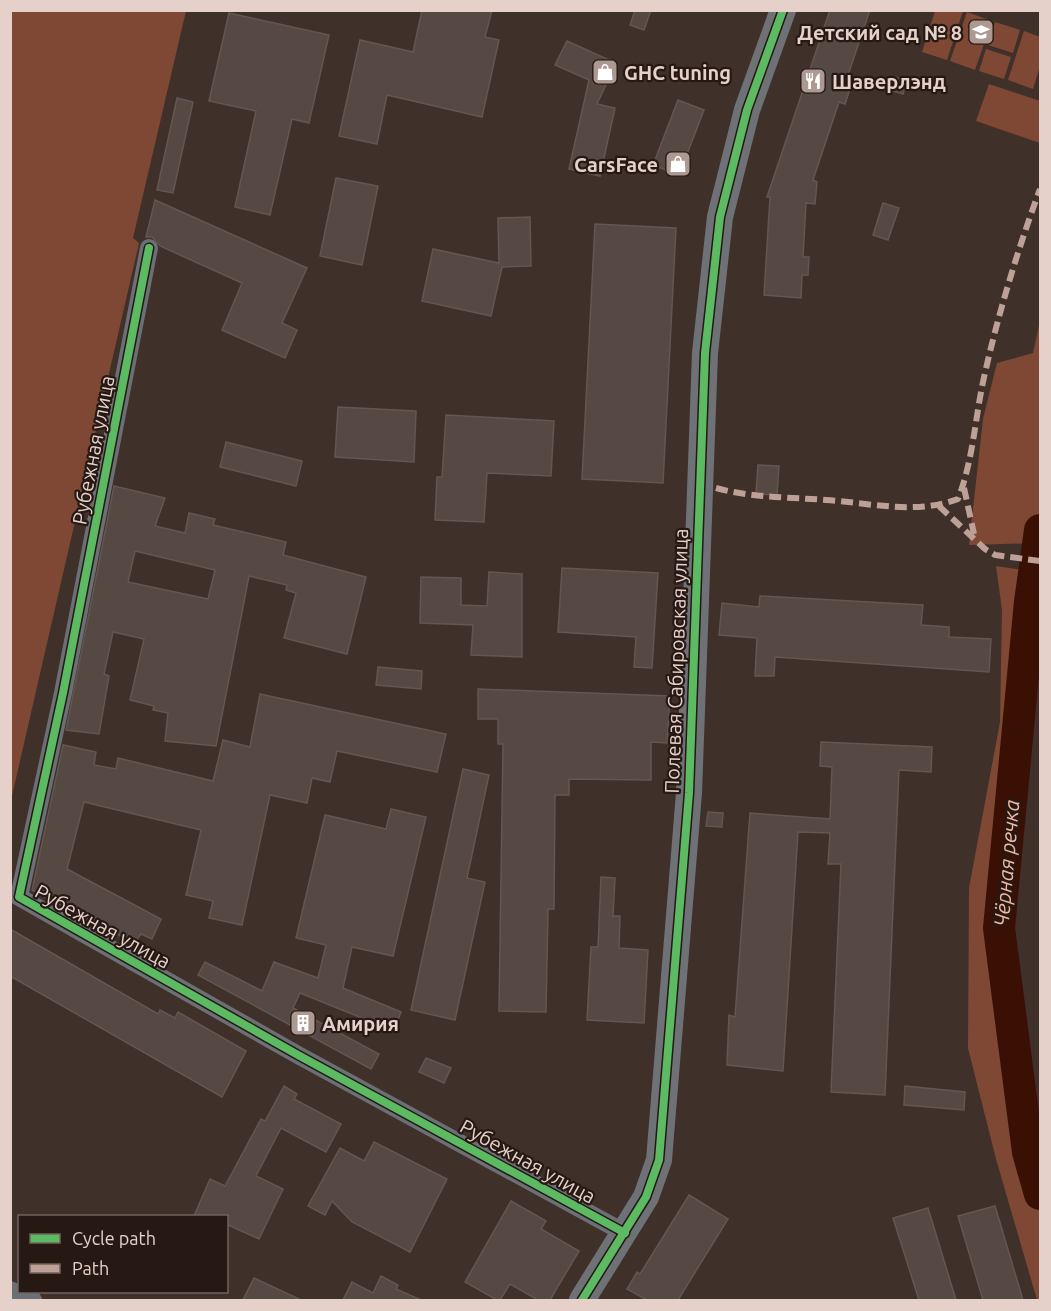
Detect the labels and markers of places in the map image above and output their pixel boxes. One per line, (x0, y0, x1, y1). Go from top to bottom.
school or university icon: Детский сад № 8 (966, 17, 996, 47)
place label: Детский сад № 8 (797, 21, 962, 44)
shop icon: GHC tuning (590, 57, 620, 87)
place label: GHC tuning (624, 61, 731, 84)
restaurant icon: Шаверлэнд (798, 66, 828, 96)
place label: Шаверлэнд (832, 70, 946, 93)
shop icon: CarsFace (663, 149, 693, 179)
place label: CarsFace (574, 153, 658, 176)
building icon: Амирия (288, 1008, 318, 1038)
place label: Амирия (322, 1012, 399, 1035)

